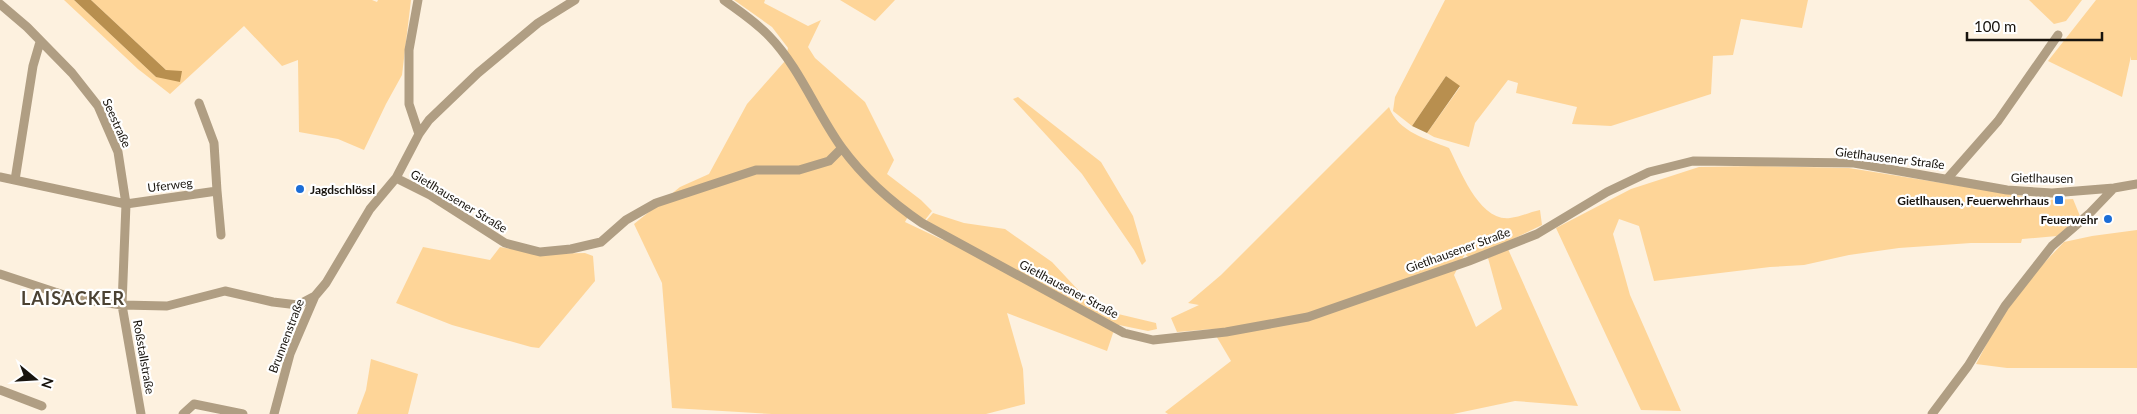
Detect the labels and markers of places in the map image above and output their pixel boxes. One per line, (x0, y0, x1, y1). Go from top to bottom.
place label: Jagdschlössl (310, 182, 375, 197)
marker: Jagdschlössl (294, 183, 306, 195)
place label: Gietlhausen, Feuerwehrhaus (1897, 193, 2049, 208)
marker: Gietlhausen, Feuerwehrhaus (2053, 194, 2065, 206)
place label: Feuerwehr (2041, 212, 2099, 227)
marker: Feuerwehr (2102, 213, 2114, 225)

